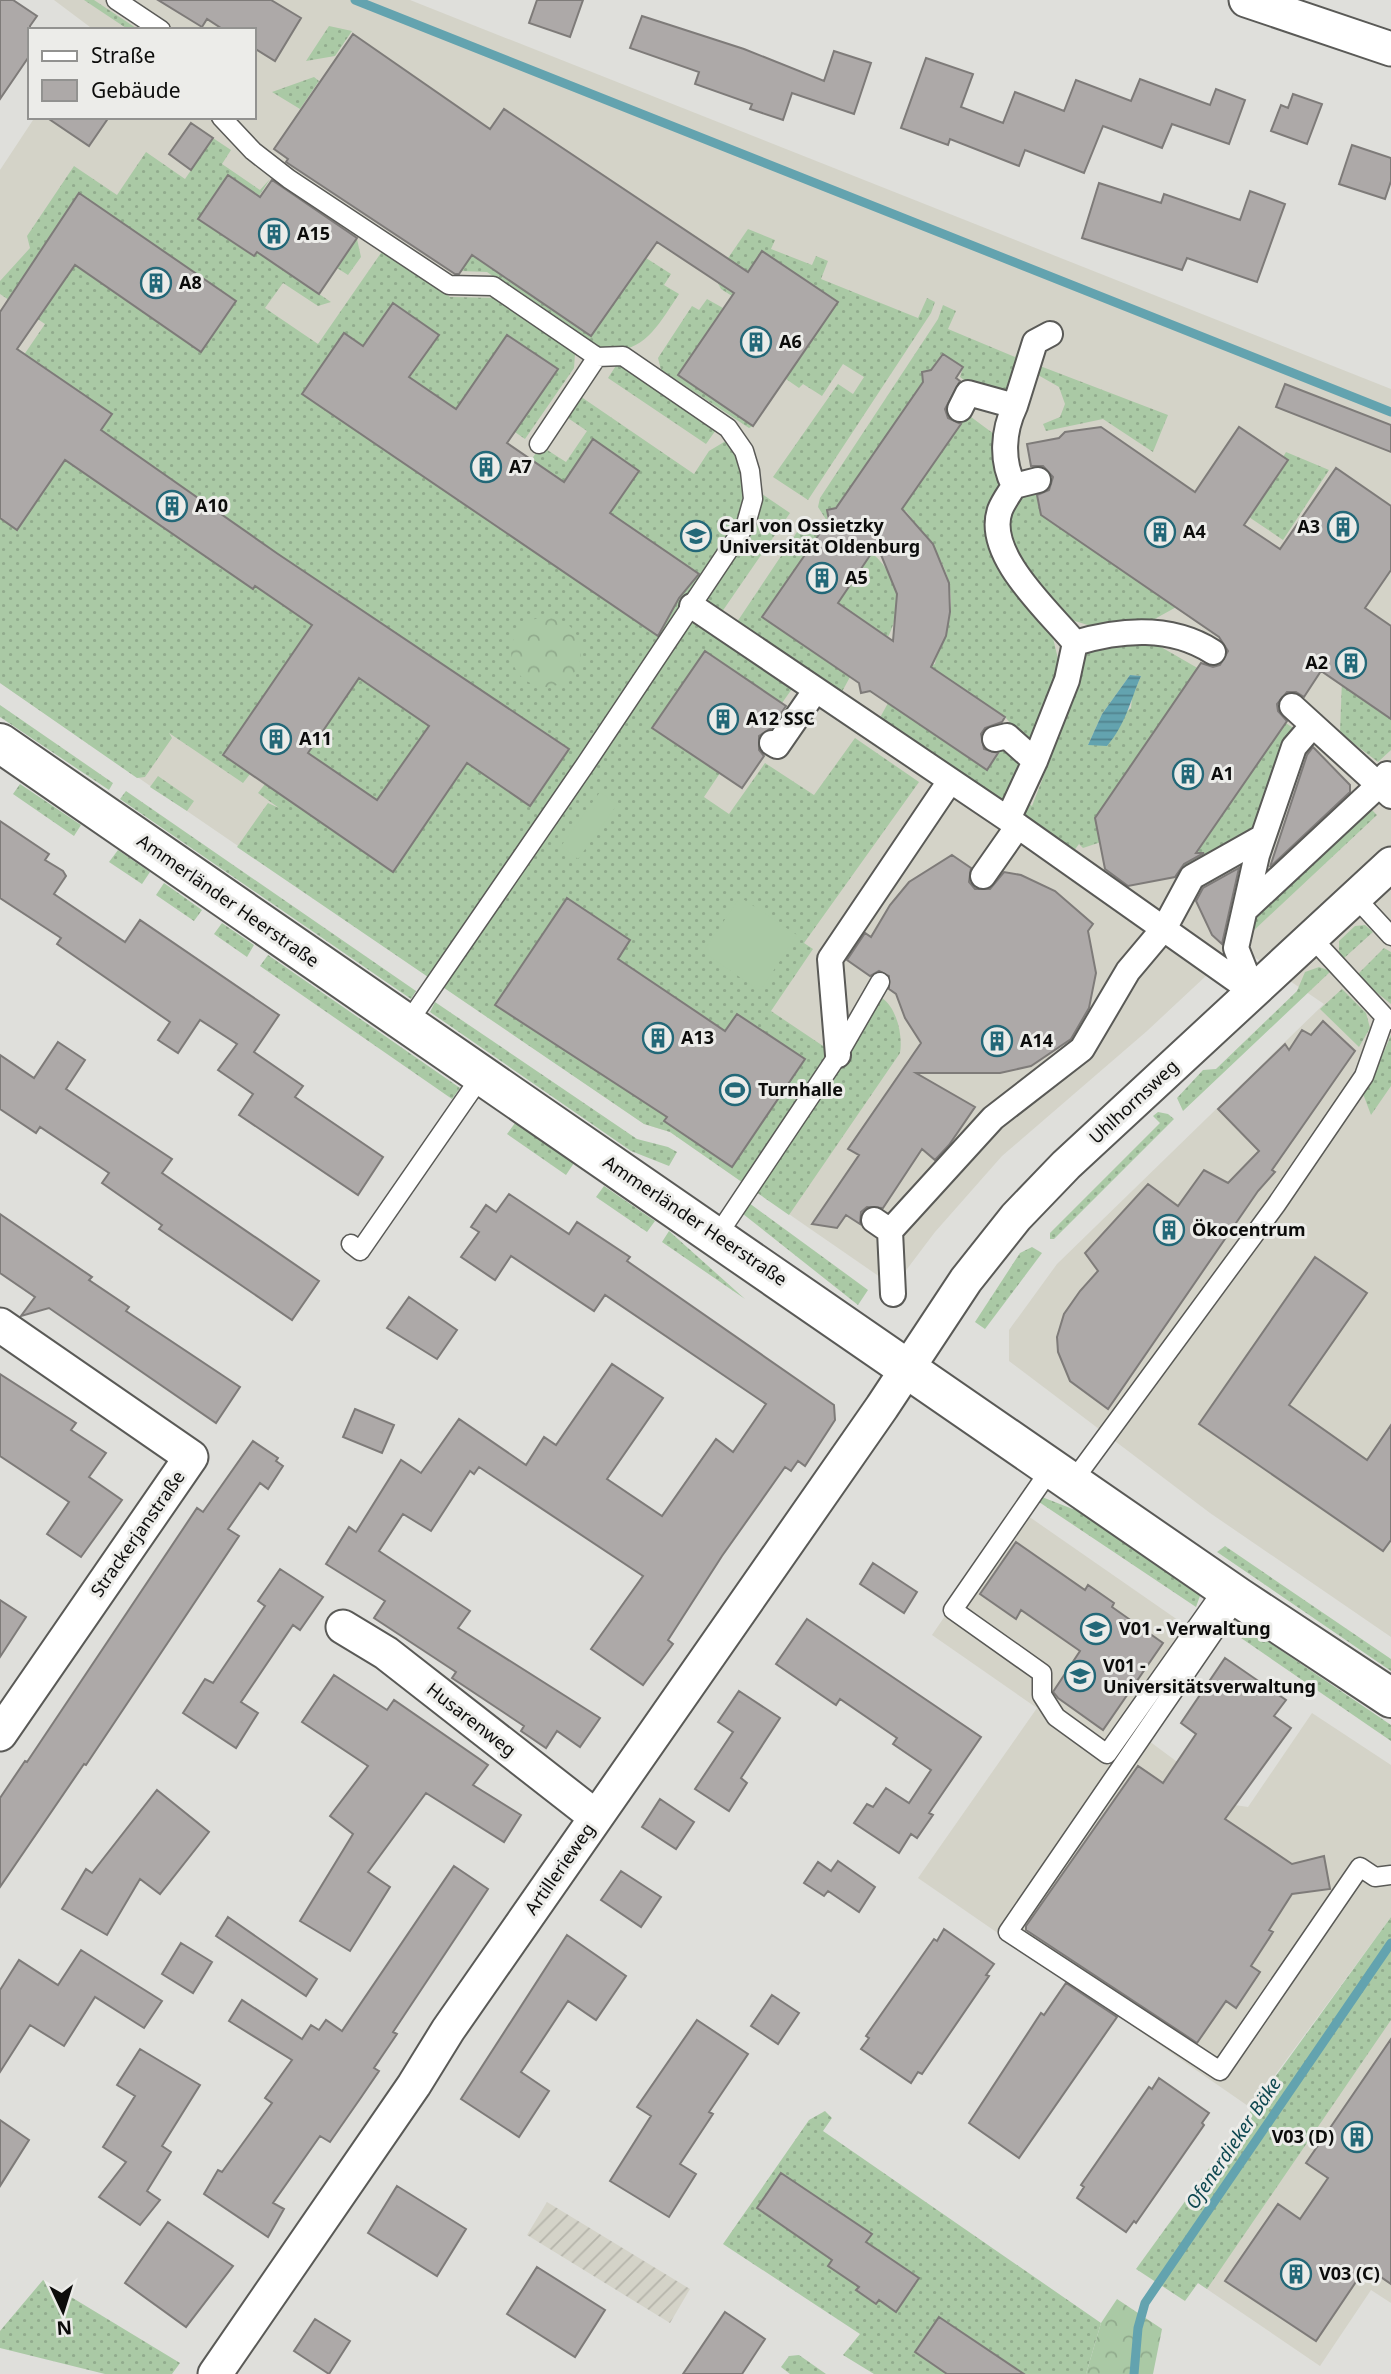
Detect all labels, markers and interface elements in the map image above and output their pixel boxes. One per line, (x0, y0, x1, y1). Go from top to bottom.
legend (28, 28, 256, 119)
text: Straße (91, 41, 155, 69)
text: Gebäude (91, 76, 181, 104)
building icon: A15 (257, 217, 291, 251)
place label: A15 (297, 221, 330, 245)
building icon: A8 (139, 266, 173, 300)
place label: A8 (179, 270, 202, 294)
building icon: A6 (739, 325, 773, 359)
place label: A6 (779, 329, 802, 353)
building icon: A7 (469, 450, 503, 484)
place label: A7 (509, 454, 532, 478)
building icon: A10 (155, 489, 189, 523)
place label: A10 (195, 493, 228, 517)
building icon: A3 (1326, 510, 1360, 544)
place label: Carl von Ossietzky Universität Oldenburg (719, 513, 920, 558)
place label: A3 (1297, 514, 1320, 538)
building icon: A4 (1143, 515, 1177, 549)
school or university icon: Carl von Ossietzky Universität Oldenburg (679, 519, 713, 553)
place label: A4 (1183, 519, 1206, 543)
building icon: A5 (805, 561, 839, 595)
place label: A5 (845, 565, 868, 589)
building icon: A2 (1334, 646, 1368, 680)
place label: A2 (1305, 650, 1328, 674)
building icon: A12 SSC (706, 702, 740, 736)
place label: A12 SSC (746, 706, 815, 730)
building icon: A11 (259, 722, 293, 756)
place label: A11 (299, 726, 332, 750)
building icon: A1 (1171, 757, 1205, 791)
place label: A1 (1211, 761, 1234, 785)
street label: Ammerländer Heerstraße (133, 828, 324, 972)
building icon: A13 (641, 1021, 675, 1055)
building icon: A14 (980, 1024, 1014, 1058)
place label: A13 (681, 1025, 714, 1049)
place label: A14 (1020, 1028, 1053, 1052)
street label: Uhlhornsweg (1084, 1054, 1183, 1149)
sports icon: Turnhalle (718, 1073, 752, 1107)
place label: Turnhalle (758, 1077, 843, 1101)
street label: Ammerländer Heerstraße (599, 1150, 792, 1291)
building icon: Ökocentrum (1152, 1213, 1186, 1247)
place label: Ökocentrum (1192, 1217, 1306, 1241)
street label: Strackerjanstraße (85, 1465, 190, 1601)
school or university icon: V01 - Verwaltung (1079, 1612, 1113, 1646)
place label: V01 - Verwaltung (1119, 1616, 1271, 1640)
place label: V01 - Universitätsverwaltung (1103, 1653, 1316, 1698)
school or university icon: V01 - Universitätsverwaltung (1063, 1659, 1097, 1693)
street label: Husarenweg (422, 1677, 521, 1762)
street label: Artillerieweg (519, 1818, 600, 1919)
water label: Ofenerdieker Bäke (1179, 2072, 1287, 2214)
building icon: V03 (D) (1340, 2120, 1374, 2154)
place label: V03 (D) (1272, 2124, 1334, 2148)
building icon: V03 (C) (1279, 2257, 1313, 2291)
place label: V03 (C) (1319, 2261, 1380, 2285)
north arrow (28, 2276, 98, 2346)
text: N (56, 2314, 73, 2341)

